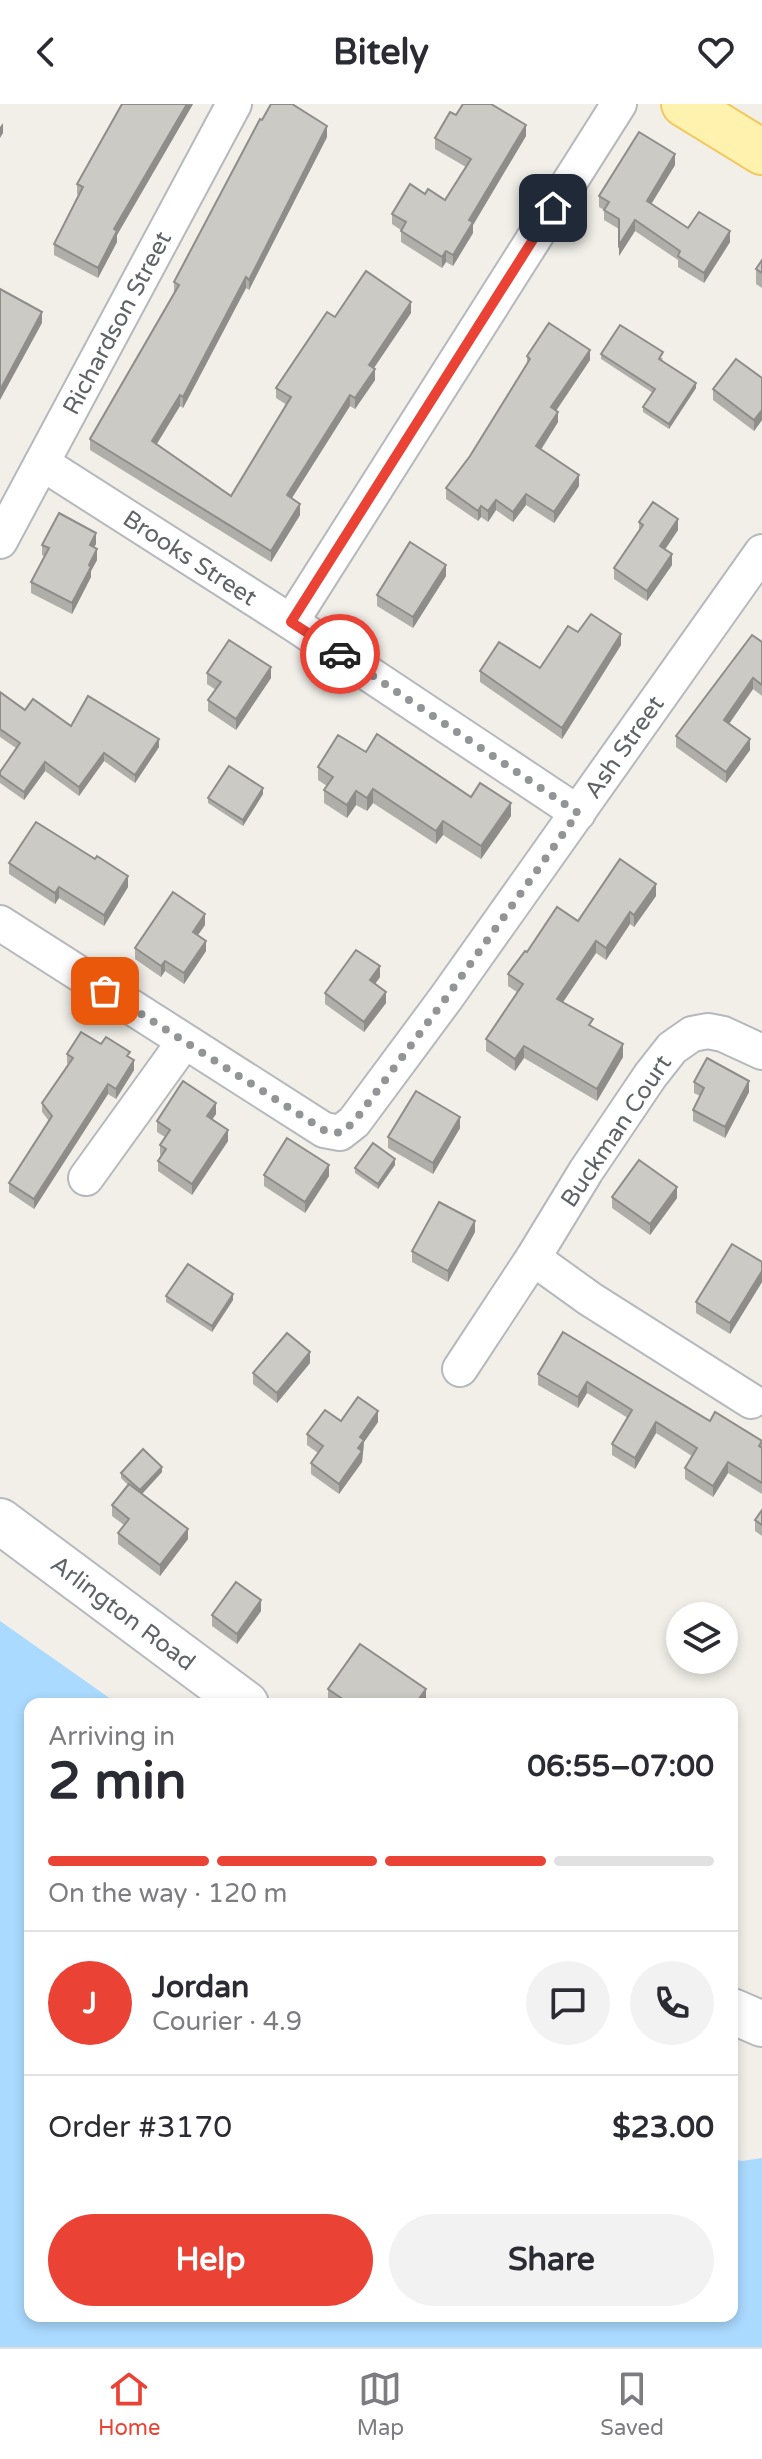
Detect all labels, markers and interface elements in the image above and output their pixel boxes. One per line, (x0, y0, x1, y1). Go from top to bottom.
icon: back (24, 30, 68, 74)
icon: heart (694, 30, 738, 74)
text: Bitely (333, 31, 429, 74)
pin (519, 174, 587, 242)
icon: home (531, 186, 575, 230)
street label: Richardson Street (57, 227, 178, 420)
street label: Brooks Street (117, 504, 262, 612)
courier (300, 614, 380, 694)
icon: car (318, 632, 362, 676)
street label: Ash Street (578, 690, 670, 804)
pin (71, 957, 139, 1025)
icon: bag (83, 969, 127, 1013)
street label: Buckman Court (555, 1050, 678, 1213)
street label: Arlington Road (45, 1550, 201, 1677)
map controls (666, 1602, 738, 1674)
button: layers (666, 1602, 738, 1674)
text: Arriving in (48, 1721, 175, 1752)
text: 06:55–07:00 (527, 1748, 714, 1785)
text: 2 min (48, 1750, 187, 1813)
text: On the way · 120 m (48, 1878, 287, 1909)
button: chat (526, 1961, 610, 2045)
button: phone (630, 1961, 714, 2045)
text: Jordan (152, 1969, 249, 2006)
text: J (83, 1985, 97, 2022)
text: Courier · 4.9 (152, 2006, 302, 2037)
text: Order #3170 (48, 2109, 232, 2146)
text: $23.00 (612, 2109, 714, 2146)
button: Help (48, 2214, 373, 2306)
button: Share (389, 2214, 714, 2306)
tab: Home (98, 2367, 160, 2441)
tab: Map (357, 2367, 404, 2441)
tab: Saved (600, 2367, 664, 2441)

